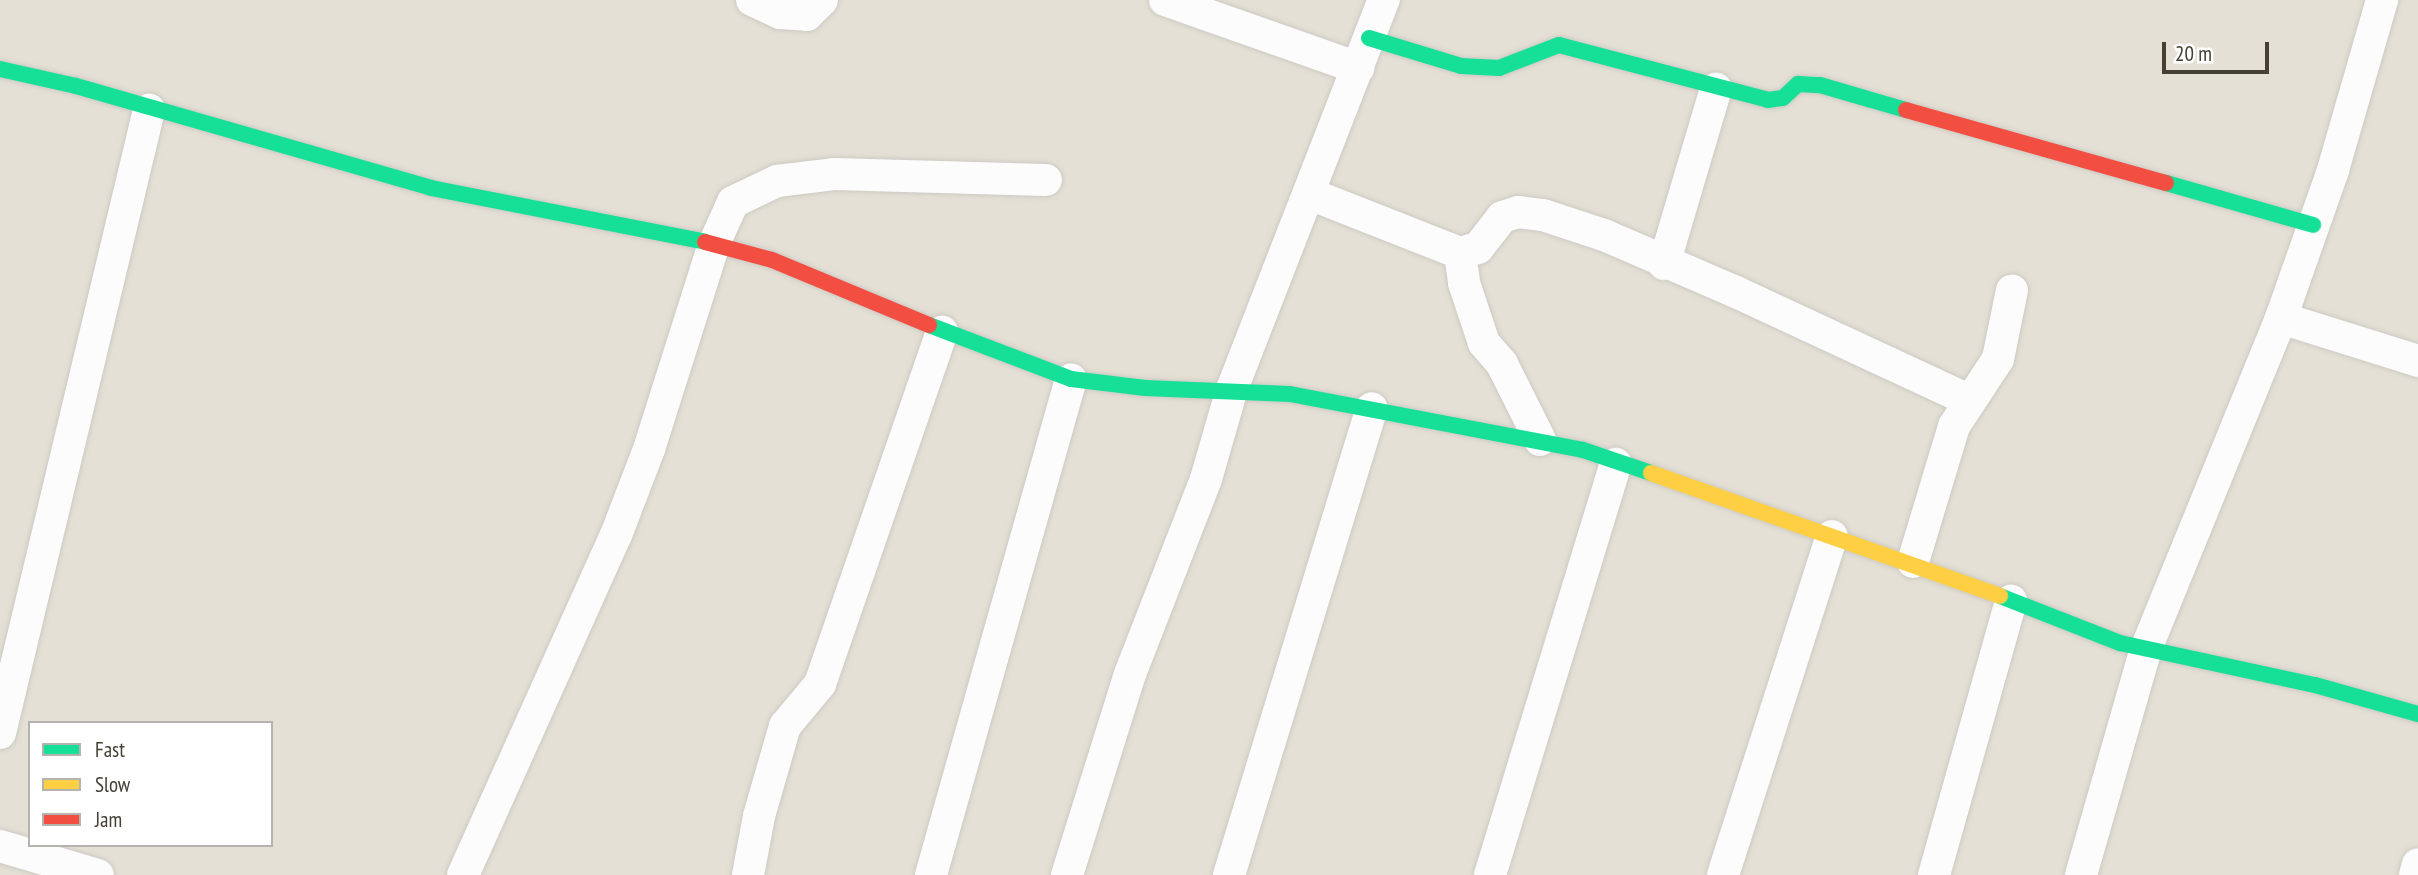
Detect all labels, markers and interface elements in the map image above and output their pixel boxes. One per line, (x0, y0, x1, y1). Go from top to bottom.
scale bar (2166, 28, 2273, 72)
text: 20 m (2175, 40, 2212, 67)
legend (28, 721, 273, 847)
text: Fast (95, 736, 125, 763)
text: Slow (95, 771, 130, 798)
text: Jam (95, 806, 122, 833)

